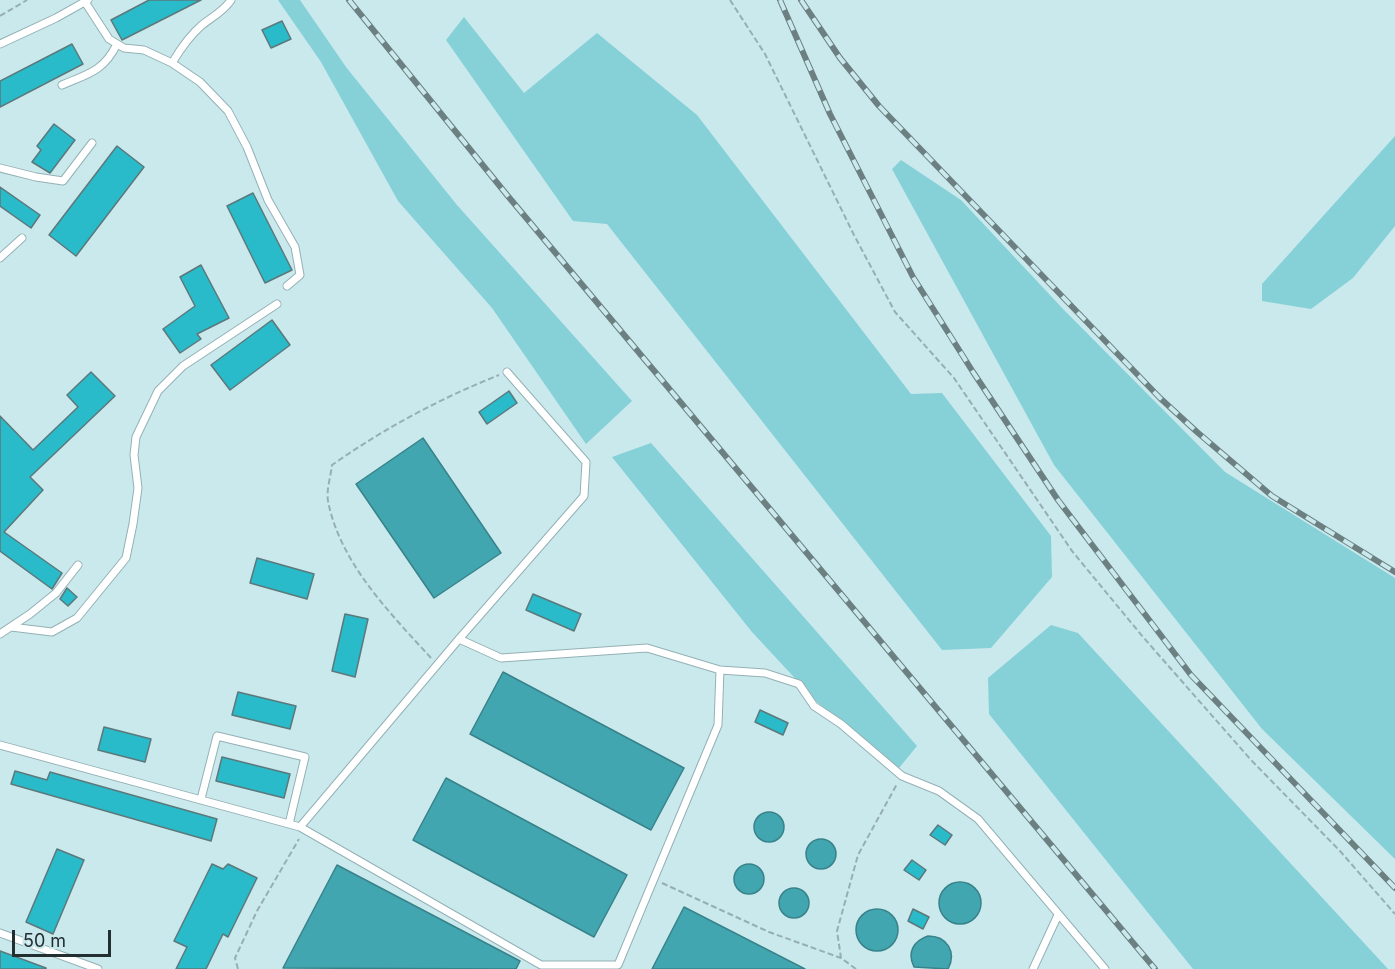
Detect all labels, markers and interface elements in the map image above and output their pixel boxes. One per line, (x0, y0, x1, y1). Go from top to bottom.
scale bar (15, 918, 114, 956)
text: 50 m (23, 930, 66, 951)

